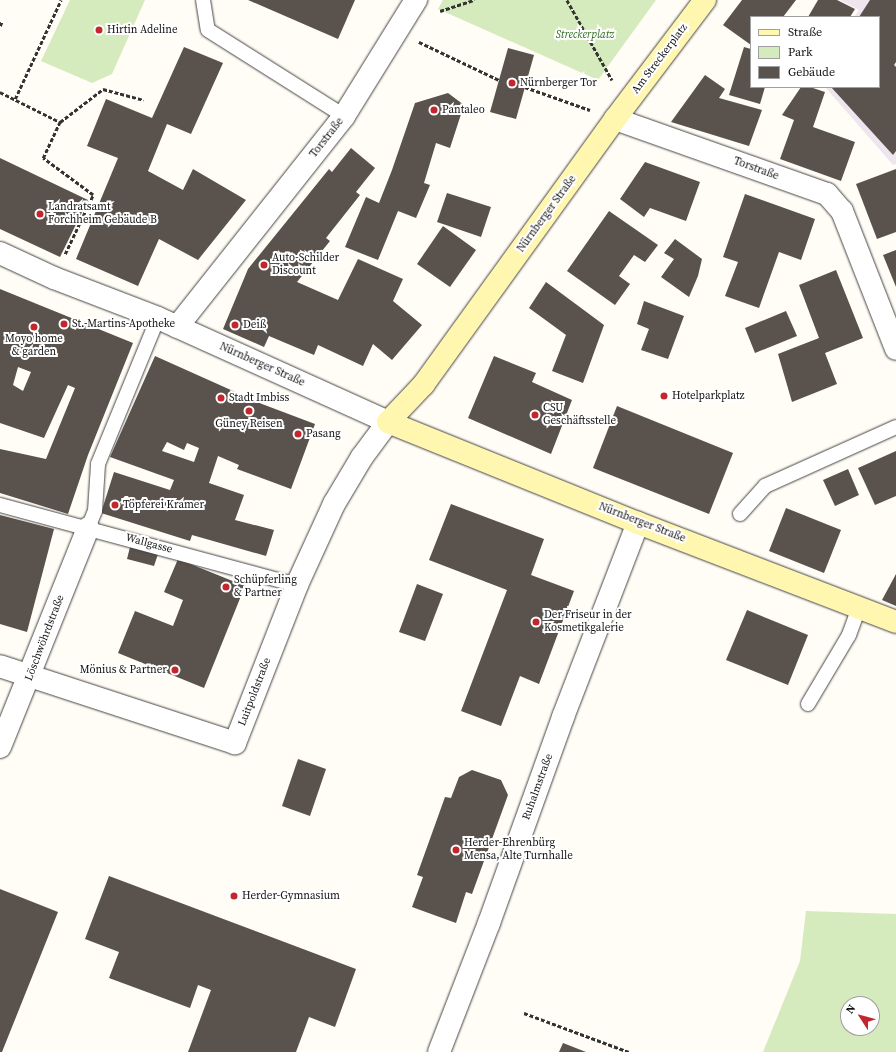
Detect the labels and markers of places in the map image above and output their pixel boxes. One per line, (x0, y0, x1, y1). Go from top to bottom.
place label: Hirtin Adeline (107, 23, 178, 37)
marker: Hirtin Adeline (94, 25, 104, 35)
place label: Nürnberger Tor (520, 76, 597, 90)
marker: Nürnberger Tor (507, 78, 517, 88)
place label: Pantaleo (442, 103, 485, 117)
marker: Pantaleo (429, 105, 439, 115)
place label: Landratsamt Forchheim Gebäude B (48, 201, 157, 227)
marker: Landratsamt Forchheim Gebäude B (35, 209, 45, 219)
place label: Auto-Schilder Discount (272, 252, 339, 278)
marker: Auto-Schilder Discount (259, 260, 269, 270)
place label: St.-Martins-Apotheke (72, 317, 175, 331)
place label: Deiß (243, 318, 266, 332)
marker: St.-Martins-Apotheke (59, 319, 69, 329)
marker: Deiß (230, 320, 240, 330)
marker: Moyo home & garden (29, 322, 39, 332)
place label: Moyo home & garden (5, 333, 63, 359)
place label: Hotelparkplatz (672, 389, 745, 403)
place label: Stadt Imbiss (229, 391, 289, 405)
marker: Hotelparkplatz (659, 391, 669, 401)
marker: Stadt Imbiss (216, 393, 226, 403)
place label: CSU Geschäftsstelle (543, 402, 616, 428)
marker: Güney Reisen (244, 406, 254, 416)
marker: CSU Geschäftsstelle (530, 410, 540, 420)
place label: Güney Reisen (215, 417, 283, 431)
place label: Pasang (306, 427, 341, 441)
marker: Pasang (293, 429, 303, 439)
place label: Töpferei Kramer (123, 498, 204, 512)
marker: Töpferei Kramer (110, 500, 120, 510)
place label: Schüpferling & Partner (234, 574, 297, 600)
marker: Schüpferling & Partner (221, 582, 231, 592)
place label: Der Friseur in der Kosmetikgalerie (544, 609, 632, 635)
marker: Der Friseur in der Kosmetikgalerie (531, 617, 541, 627)
place label: Mönius & Partner (80, 663, 167, 677)
marker: Mönius & Partner (170, 665, 180, 675)
place label: Herder-Ehrenbürg Mensa, Alte Turnhalle (464, 837, 573, 863)
marker: Herder-Ehrenbürg Mensa, Alte Turnhalle (451, 845, 461, 855)
place label: Herder-Gymnasium (242, 889, 340, 903)
marker: Herder-Gymnasium (229, 891, 239, 901)

